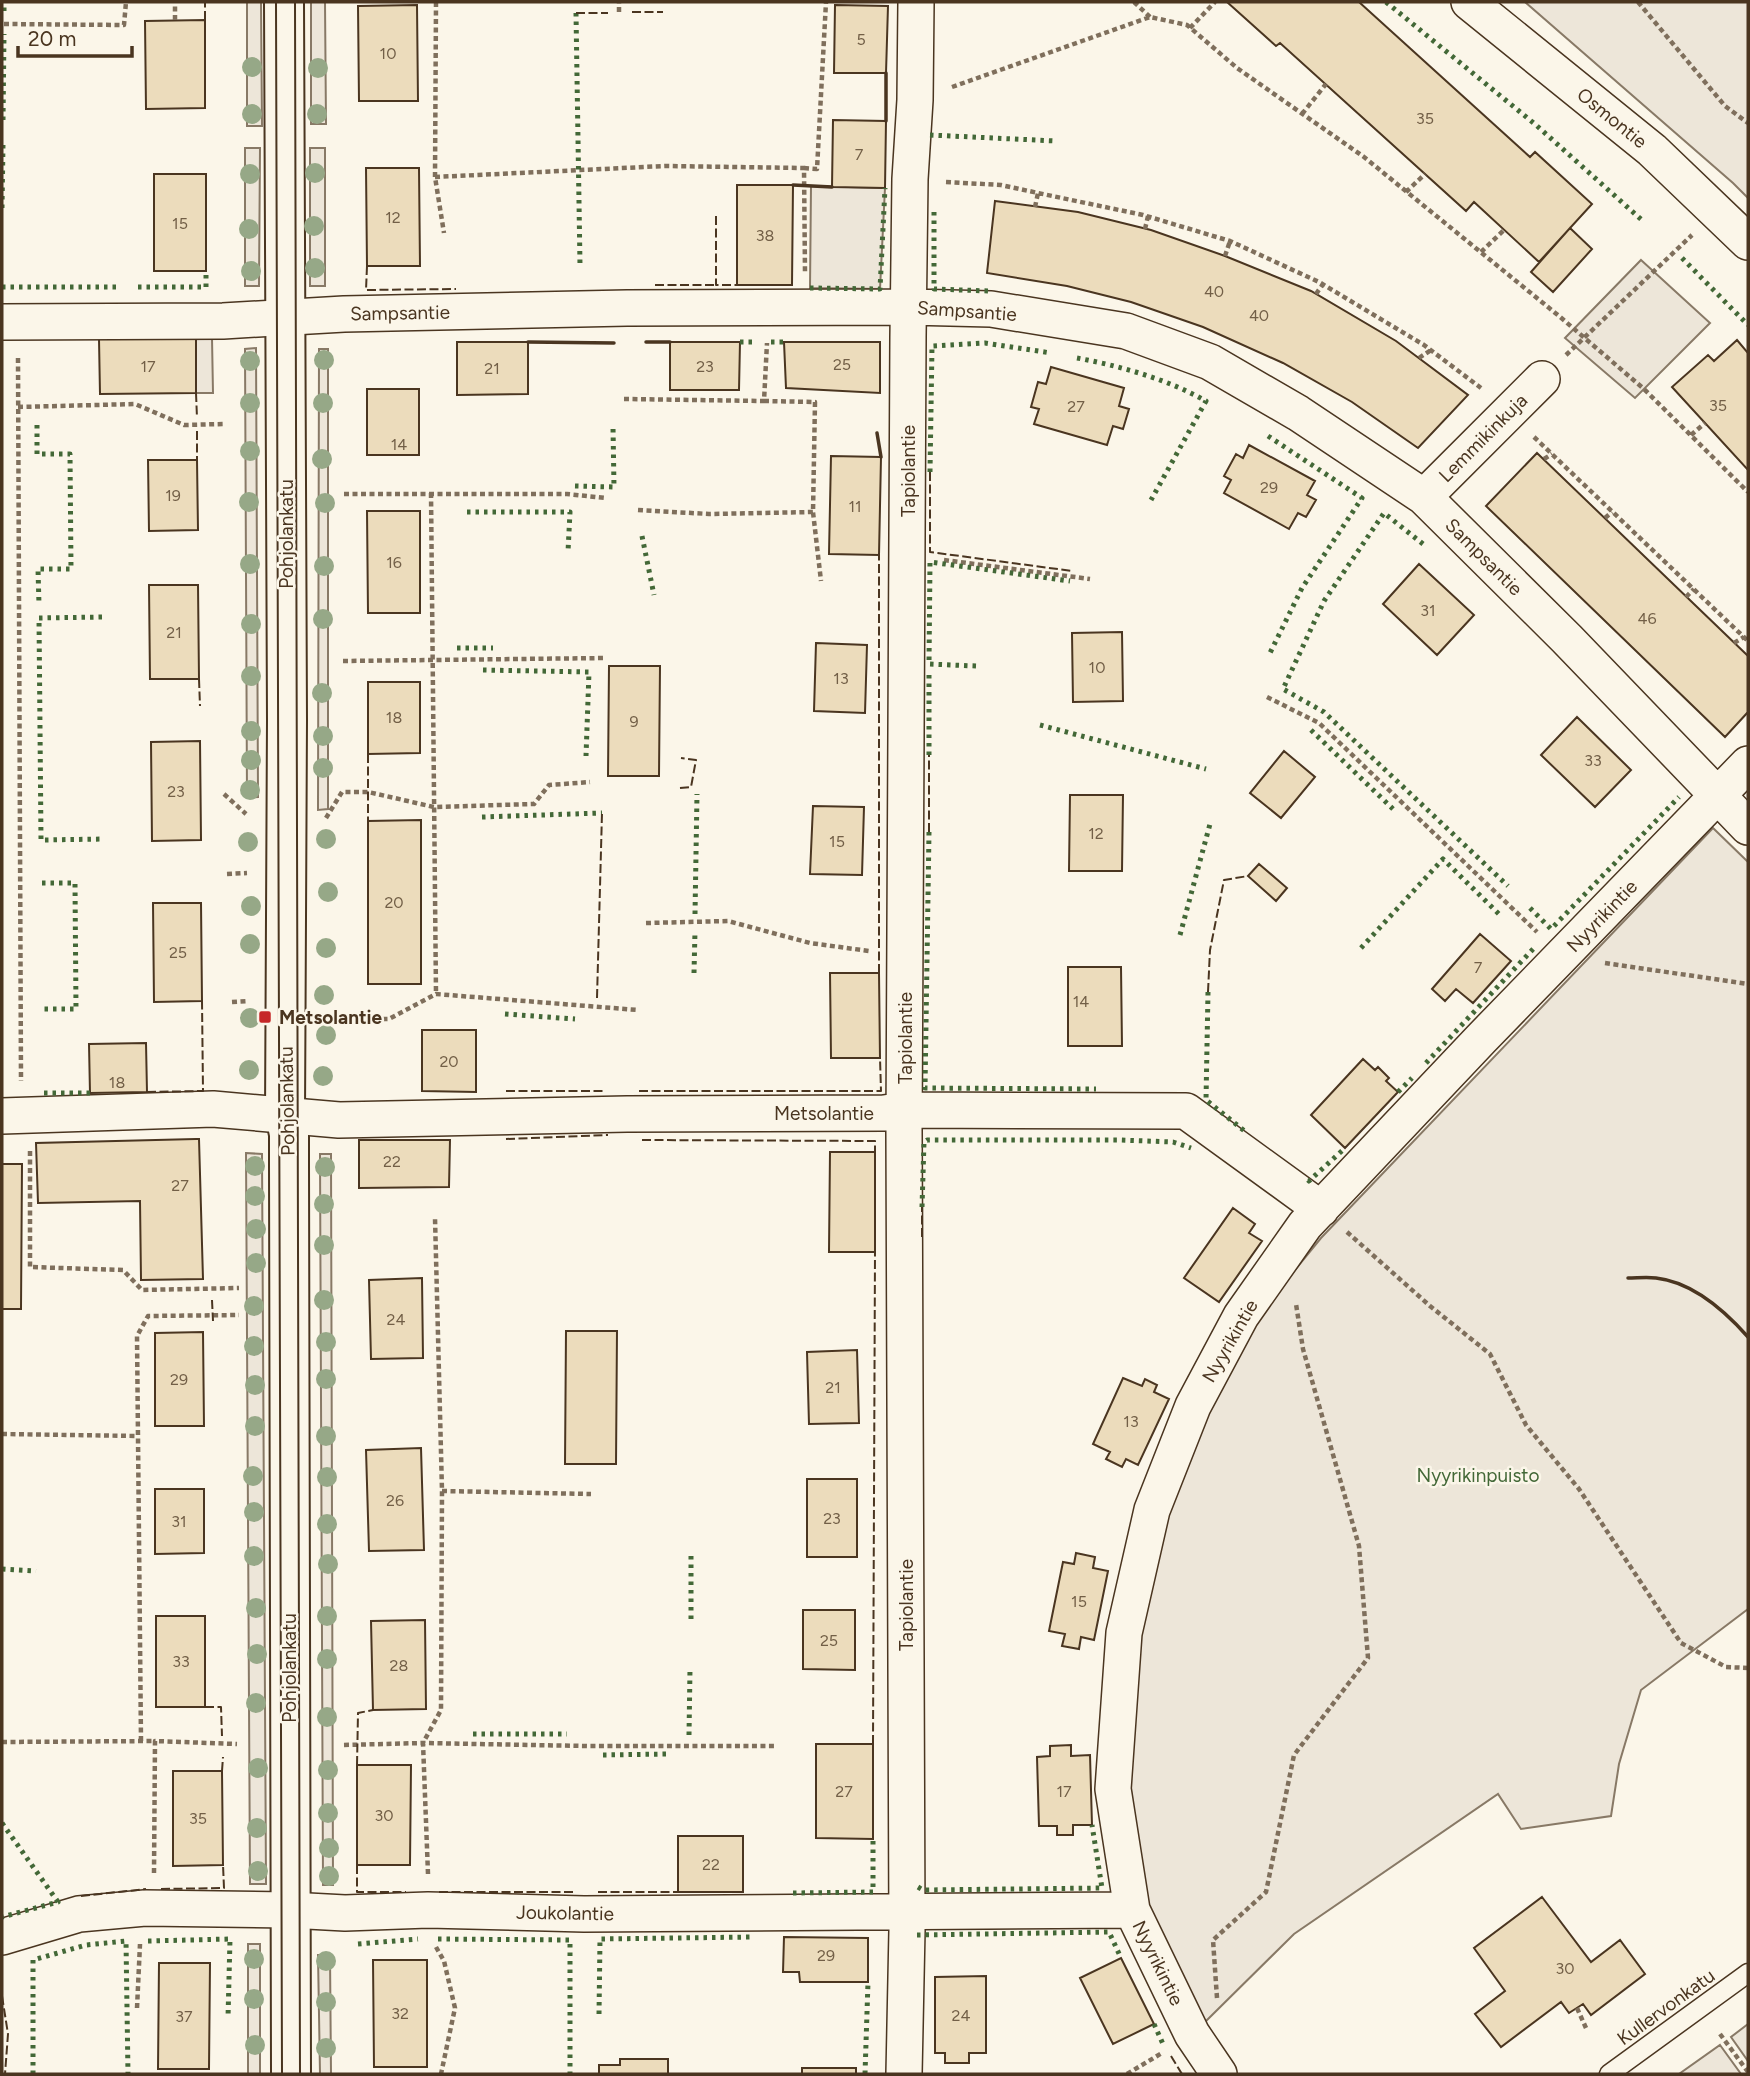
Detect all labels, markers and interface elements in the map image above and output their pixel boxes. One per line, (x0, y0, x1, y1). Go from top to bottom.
scale bar (18, 14, 131, 58)
text: 20 m (28, 26, 76, 51)
house number: 5 (856, 30, 866, 49)
house number: 10 (380, 44, 396, 63)
street label: Osmontie (1572, 83, 1652, 153)
house number: 35 (1416, 109, 1434, 128)
house number: 7 (855, 145, 864, 164)
house number: 12 (385, 208, 401, 227)
house number: 15 (172, 214, 188, 233)
house number: 38 (756, 226, 774, 245)
house number: 40 (1204, 282, 1224, 301)
street label: Sampsantie (916, 296, 1018, 326)
street label: Sampsantie (350, 301, 450, 325)
house number: 40 (1249, 306, 1269, 325)
house number: 25 (833, 355, 851, 374)
house number: 17 (140, 357, 156, 376)
house number: 23 (696, 357, 714, 376)
house number: 21 (484, 359, 500, 378)
street label: Lemmikinkuja (1434, 389, 1532, 487)
house number: 35 (1709, 396, 1727, 415)
house number: 27 (1067, 397, 1085, 416)
street label: Tapiolantie (897, 425, 920, 517)
house number: 14 (391, 435, 407, 454)
house number: 29 (1260, 478, 1278, 497)
street label: Pohjolankatu (275, 479, 298, 589)
house number: 19 (165, 486, 181, 505)
house number: 11 (848, 497, 862, 516)
street label: Sampsantie (1441, 514, 1527, 600)
house number: 16 (386, 553, 402, 572)
house number: 31 (1420, 601, 1436, 620)
house number: 46 (1638, 609, 1657, 628)
house number: 21 (166, 623, 182, 642)
house number: 10 (1089, 658, 1105, 677)
house number: 13 (833, 669, 849, 688)
house number: 18 (386, 708, 402, 727)
house number: 9 (629, 712, 639, 731)
house number: 33 (1584, 751, 1602, 770)
house number: 23 (167, 782, 185, 801)
house number: 12 (1088, 824, 1104, 843)
house number: 15 (829, 832, 845, 851)
street label: Nyyrikintie (1562, 875, 1642, 957)
house number: 20 (384, 893, 404, 912)
house number: 25 (169, 943, 187, 962)
house number: 7 (1474, 958, 1483, 977)
street label: Tapiolantie (894, 992, 917, 1084)
house number: 14 (1073, 992, 1089, 1011)
place label: Metsolantie (279, 1006, 383, 1029)
marker: Metsolantie (257, 1009, 273, 1025)
street label: Pohjolankatu (275, 1046, 299, 1156)
house number: 20 (439, 1052, 459, 1071)
house number: 18 (109, 1073, 125, 1092)
street label: Metsolantie (774, 1102, 874, 1125)
house number: 22 (383, 1152, 401, 1171)
house number: 27 (171, 1176, 189, 1195)
street label: Nyyrikintie (1197, 1296, 1263, 1386)
house number: 24 (387, 1310, 405, 1329)
house number: 29 (170, 1370, 188, 1389)
house number: 21 (825, 1378, 841, 1397)
house number: 13 (1123, 1412, 1139, 1431)
park label: Nyyrikinpuisto (1417, 1464, 1540, 1487)
house number: 26 (386, 1491, 404, 1510)
house number: 23 (823, 1509, 841, 1528)
house number: 31 (171, 1512, 187, 1531)
street label: Tapiolantie (895, 1559, 918, 1651)
house number: 15 (1071, 1592, 1087, 1611)
street label: Pohjolankatu (278, 1613, 301, 1723)
house number: 25 (820, 1631, 838, 1650)
house number: 33 (172, 1652, 190, 1671)
house number: 28 (390, 1656, 408, 1675)
house number: 27 (835, 1782, 853, 1801)
house number: 17 (1056, 1782, 1072, 1801)
house number: 30 (375, 1806, 393, 1825)
house number: 35 (189, 1809, 207, 1828)
house number: 22 (702, 1855, 720, 1874)
street label: Joukolantie (516, 1901, 614, 1925)
street label: Nyyrikintie (1128, 1917, 1188, 2009)
house number: 29 (817, 1946, 835, 1965)
house number: 30 (1556, 1959, 1574, 1978)
street label: Kullervonkatu (1613, 1964, 1719, 2050)
house number: 32 (391, 2004, 409, 2023)
house number: 24 (952, 2006, 970, 2025)
house number: 37 (175, 2007, 193, 2026)

